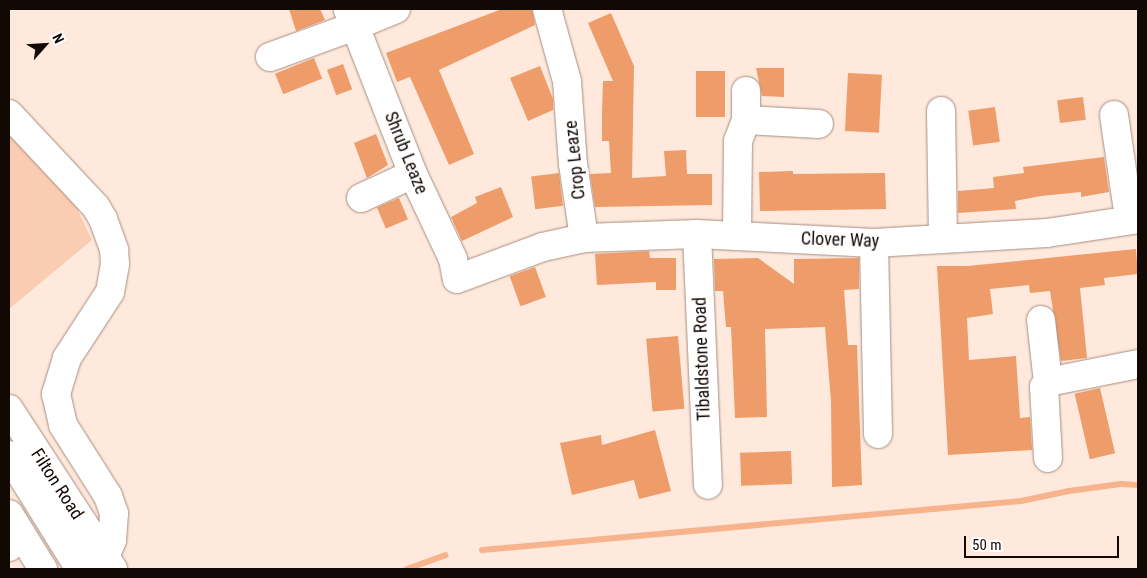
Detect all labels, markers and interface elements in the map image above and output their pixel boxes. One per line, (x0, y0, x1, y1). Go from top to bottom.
north arrow (20, 20, 70, 70)
text: N (49, 31, 68, 46)
street label: Shrub Leaze (380, 109, 432, 197)
street label: Crop Leaze (560, 119, 590, 201)
street label: Clover Way (801, 228, 879, 252)
street label: Tibaldstone Road (689, 297, 715, 421)
street label: Filton Road (26, 445, 88, 523)
scale bar (967, 526, 1122, 558)
text: 50 m (972, 536, 1002, 554)

